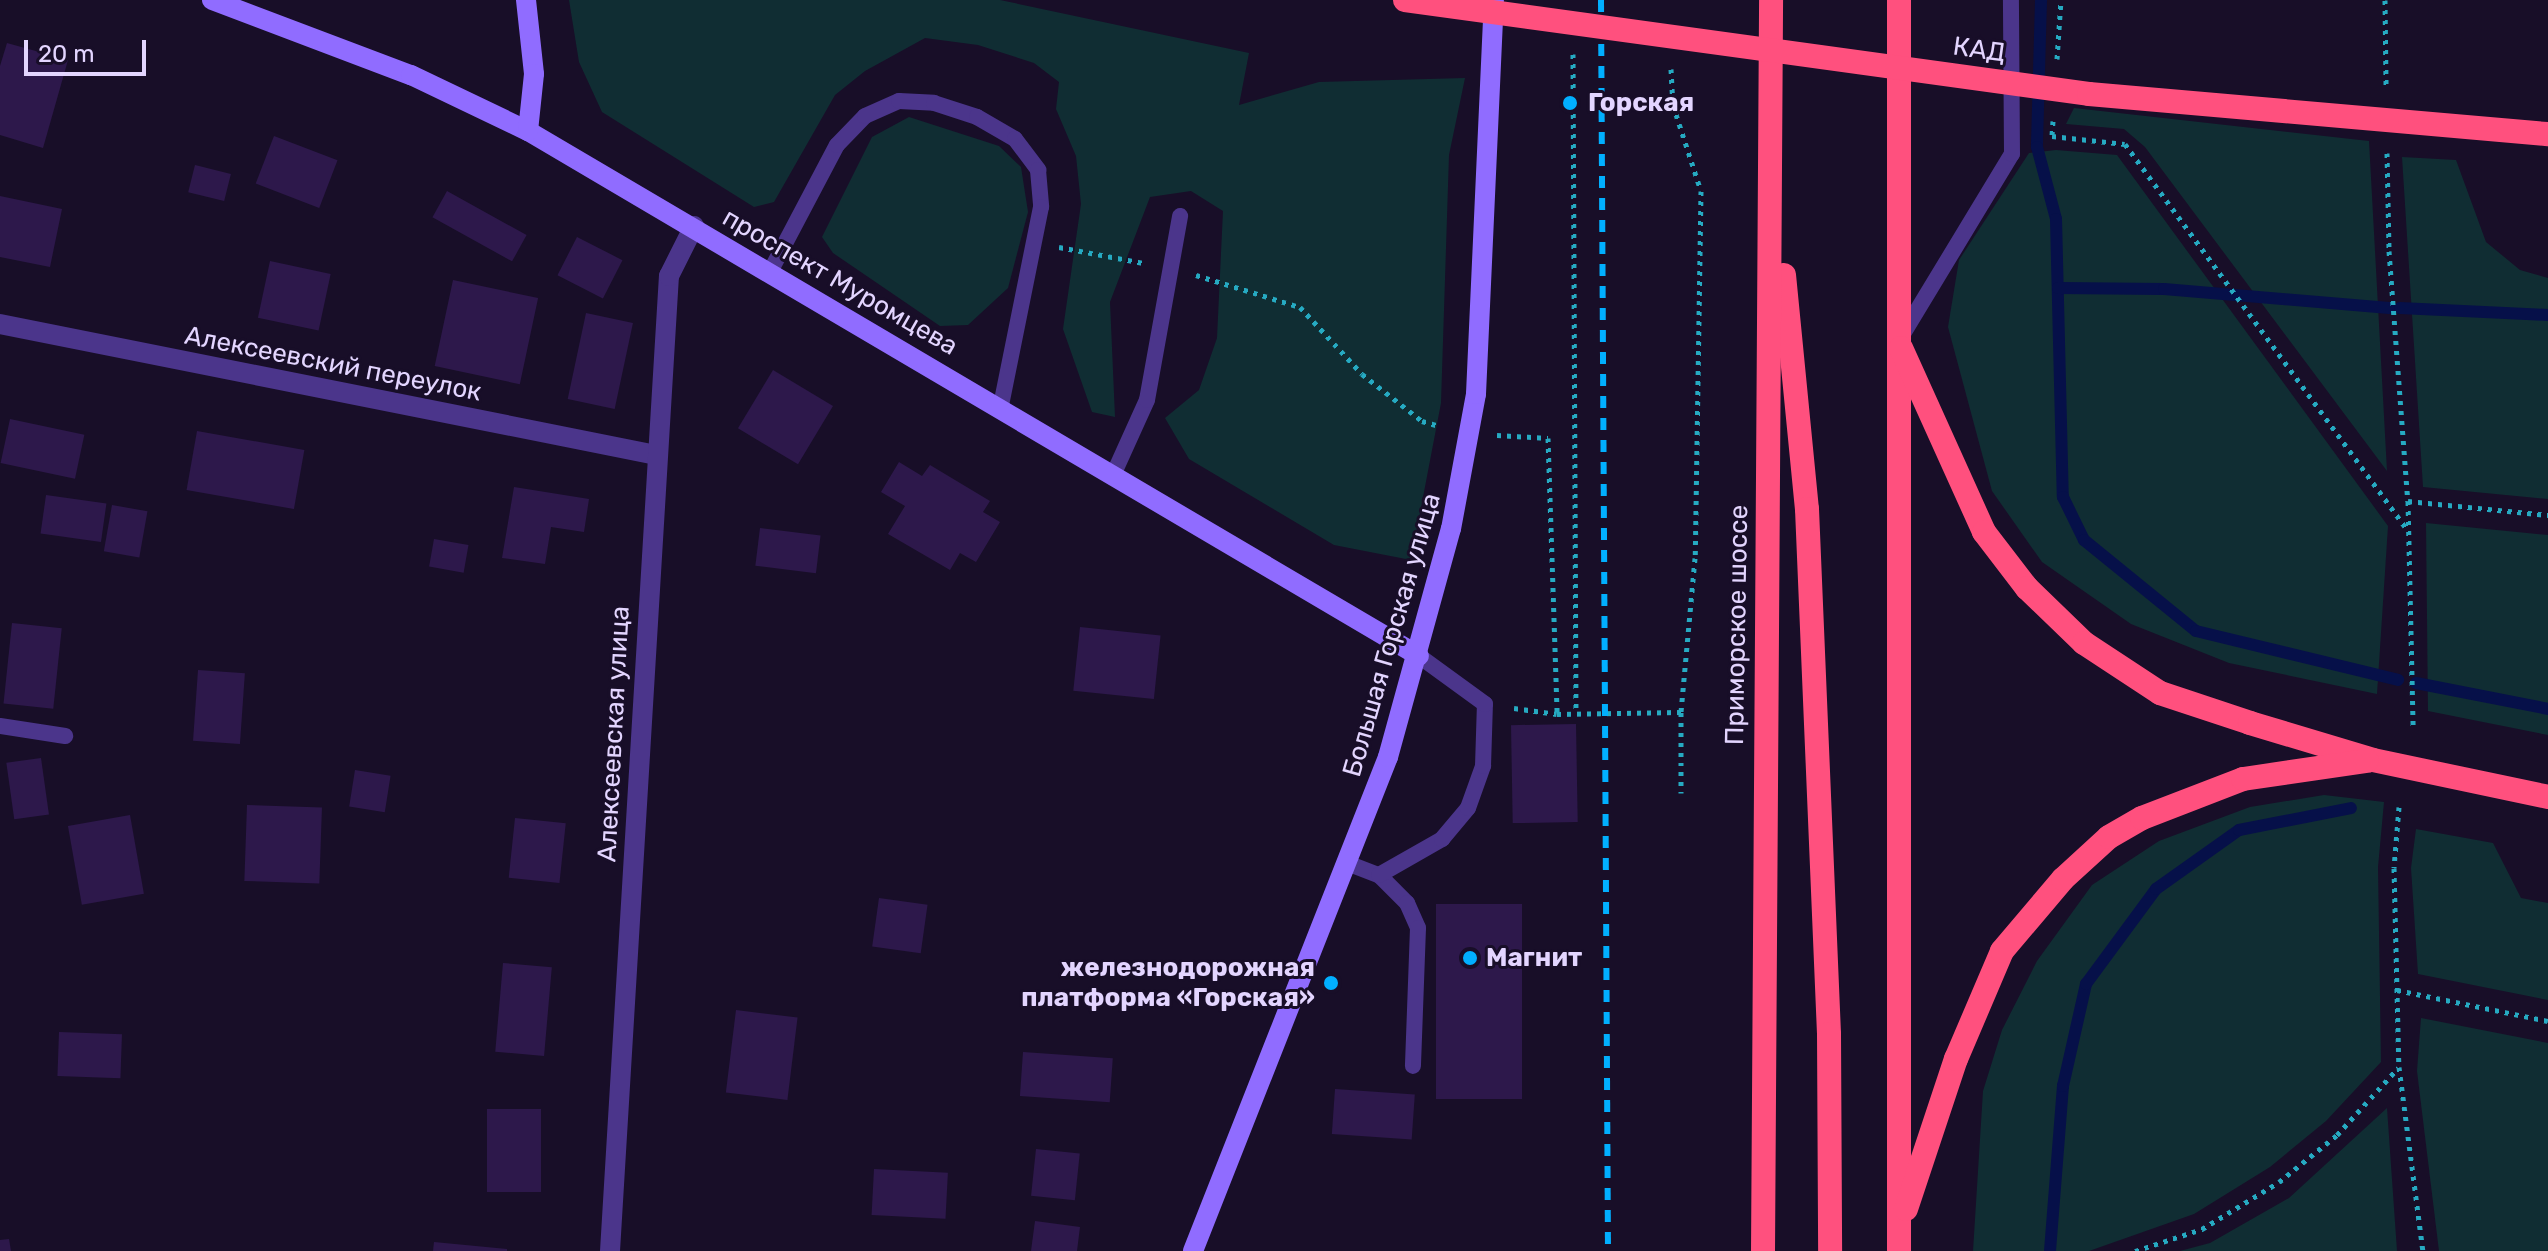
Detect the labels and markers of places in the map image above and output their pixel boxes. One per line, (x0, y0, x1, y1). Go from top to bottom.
place label: Горская (1588, 87, 1694, 119)
marker: Горская (1559, 92, 1581, 114)
place label: Магнит (1486, 942, 1582, 974)
marker: Магнит (1461, 949, 1479, 967)
place label: железнодорожная платформа «Горская» (1021, 952, 1315, 1014)
marker: железнодорожная платформа «Горская» (1322, 974, 1340, 992)

